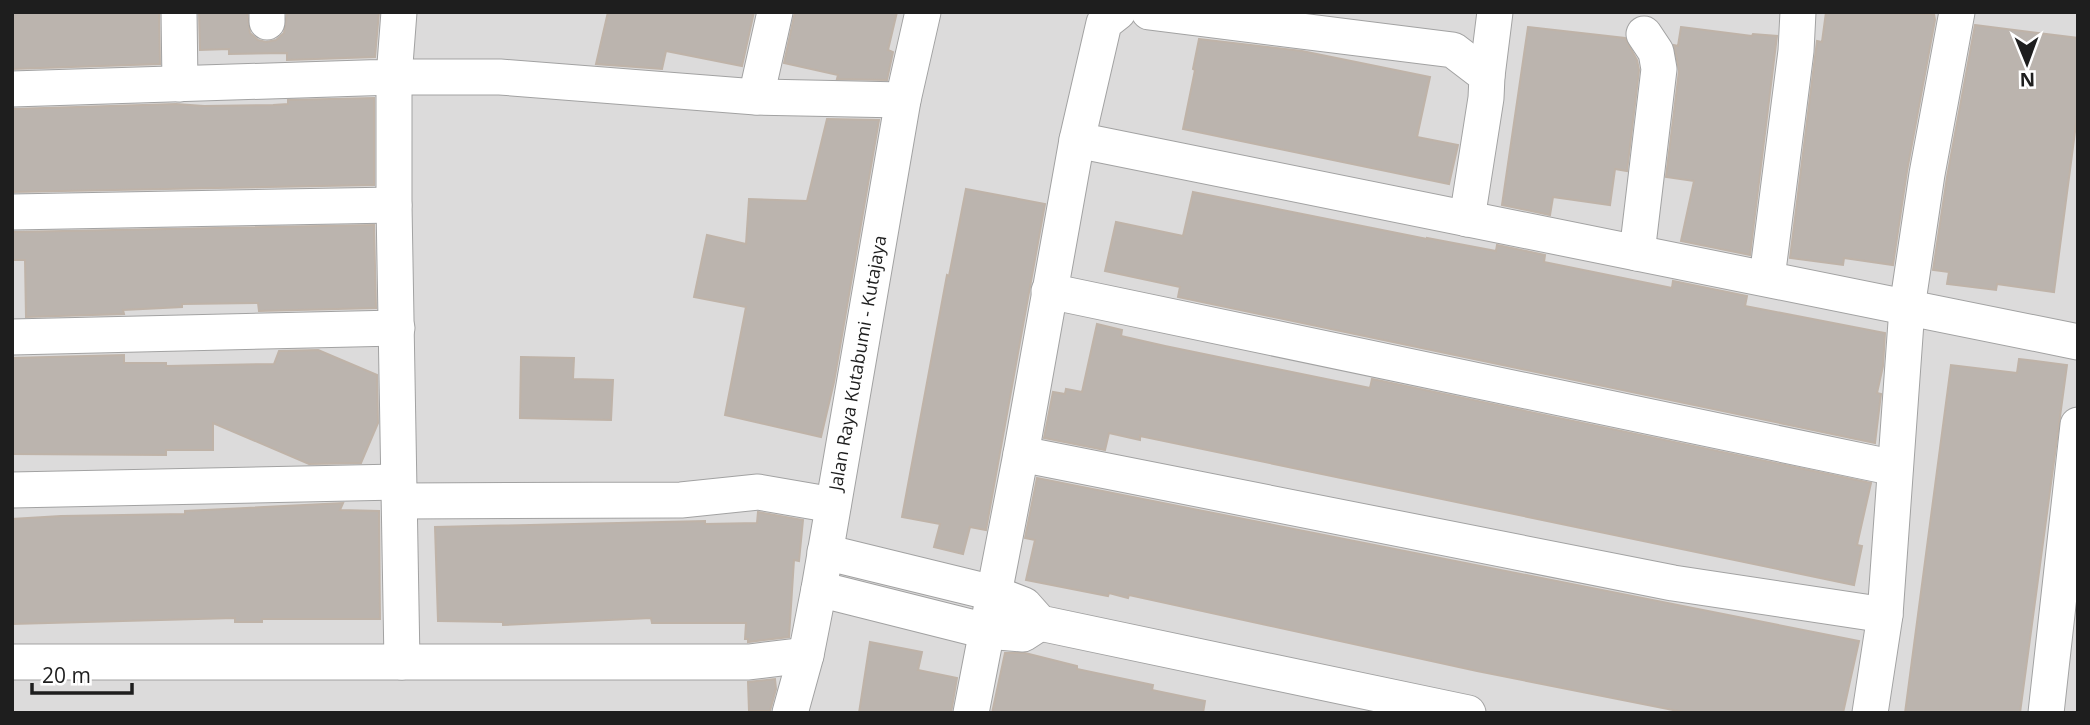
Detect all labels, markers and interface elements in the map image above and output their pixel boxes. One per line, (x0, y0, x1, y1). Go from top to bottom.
north arrow (1992, 28, 2062, 98)
text: N (2019, 67, 2035, 93)
street label: Jalan Raya Kutabumi - Kutajaya (822, 233, 891, 494)
scale bar (32, 652, 131, 696)
text: 20 m (42, 661, 91, 689)

